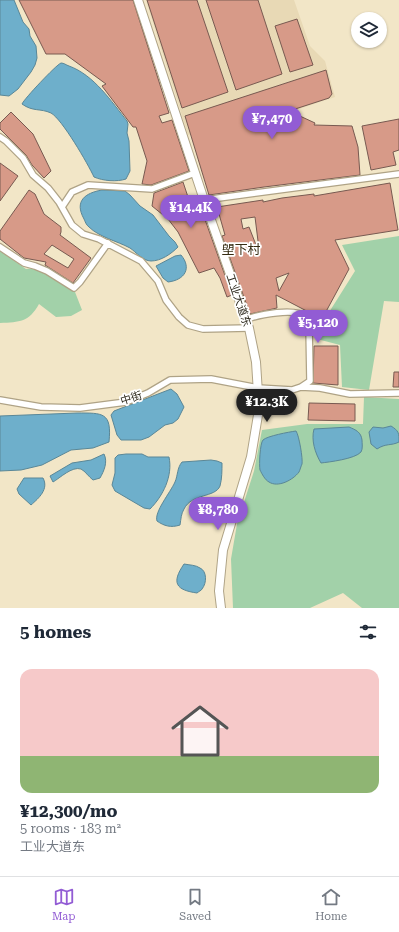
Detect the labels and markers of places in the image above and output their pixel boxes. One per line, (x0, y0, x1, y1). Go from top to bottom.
pin: ¥7,470 (239, 106, 305, 140)
pin: ¥14.4K (158, 195, 224, 229)
pin: ¥5,120 (285, 310, 351, 344)
pin: ¥12.3K (234, 389, 300, 423)
pin: ¥8,780 (185, 497, 251, 531)

